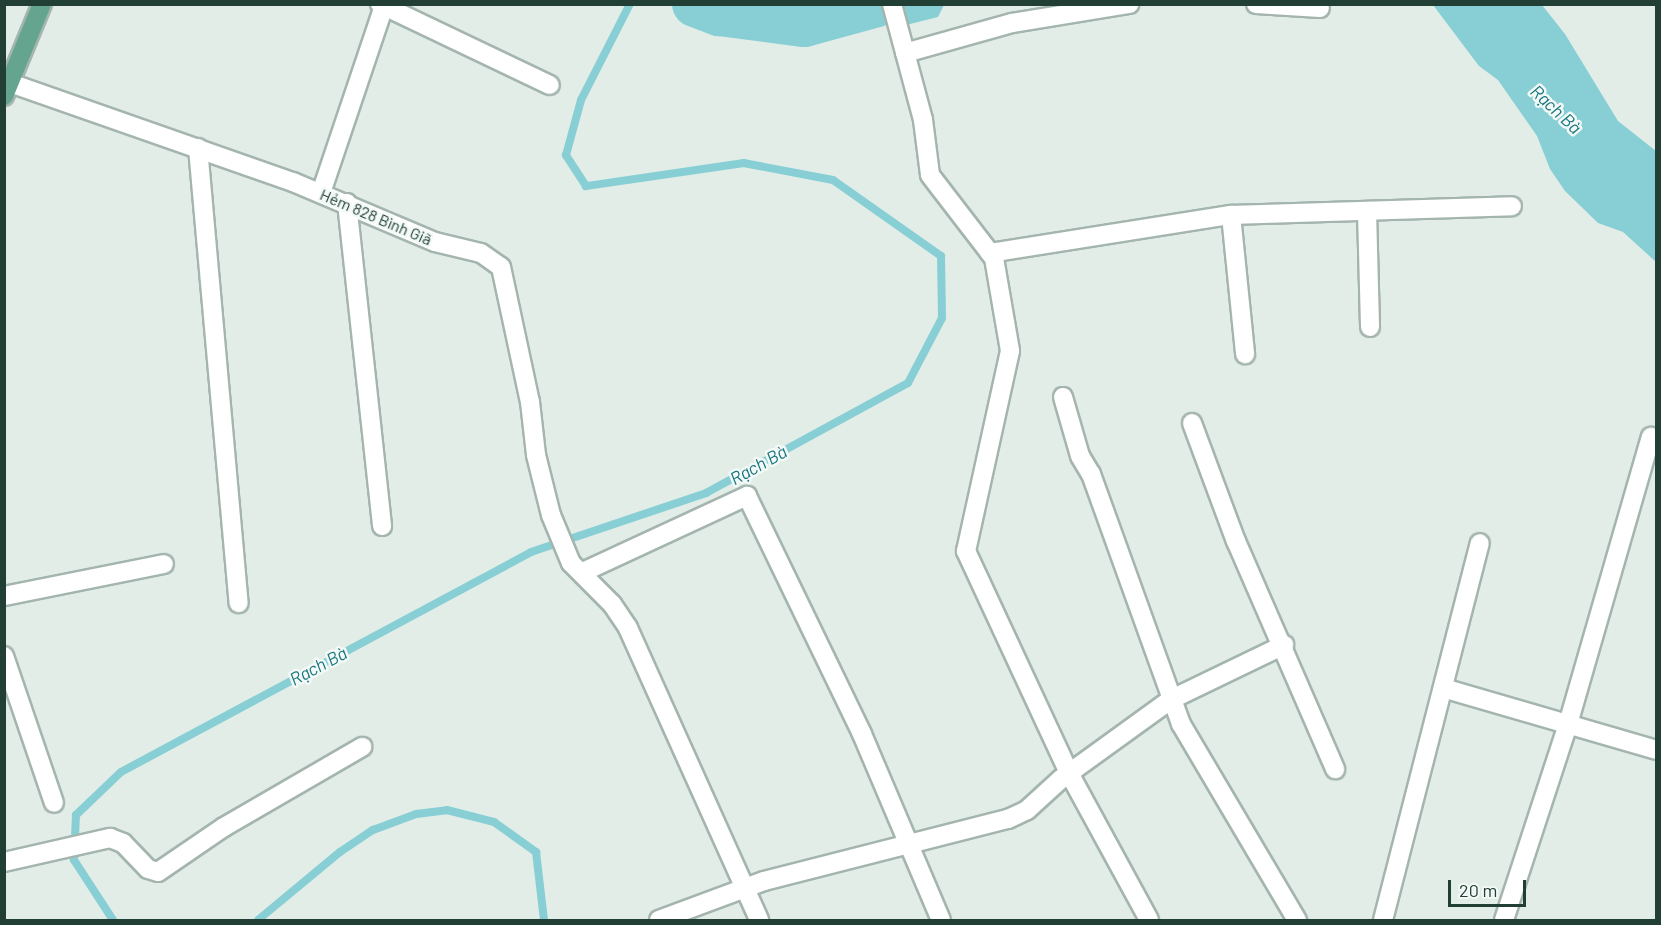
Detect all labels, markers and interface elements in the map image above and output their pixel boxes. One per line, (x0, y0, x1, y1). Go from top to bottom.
water label: Rạch Bà (1526, 80, 1586, 138)
street label: Hẻm 828 Bình Giã (317, 185, 435, 249)
water label: Rạch Bà (726, 441, 790, 489)
water label: Rạch Bà (286, 642, 350, 690)
scale bar (1451, 868, 1529, 906)
text: 20 m (1459, 879, 1497, 901)

